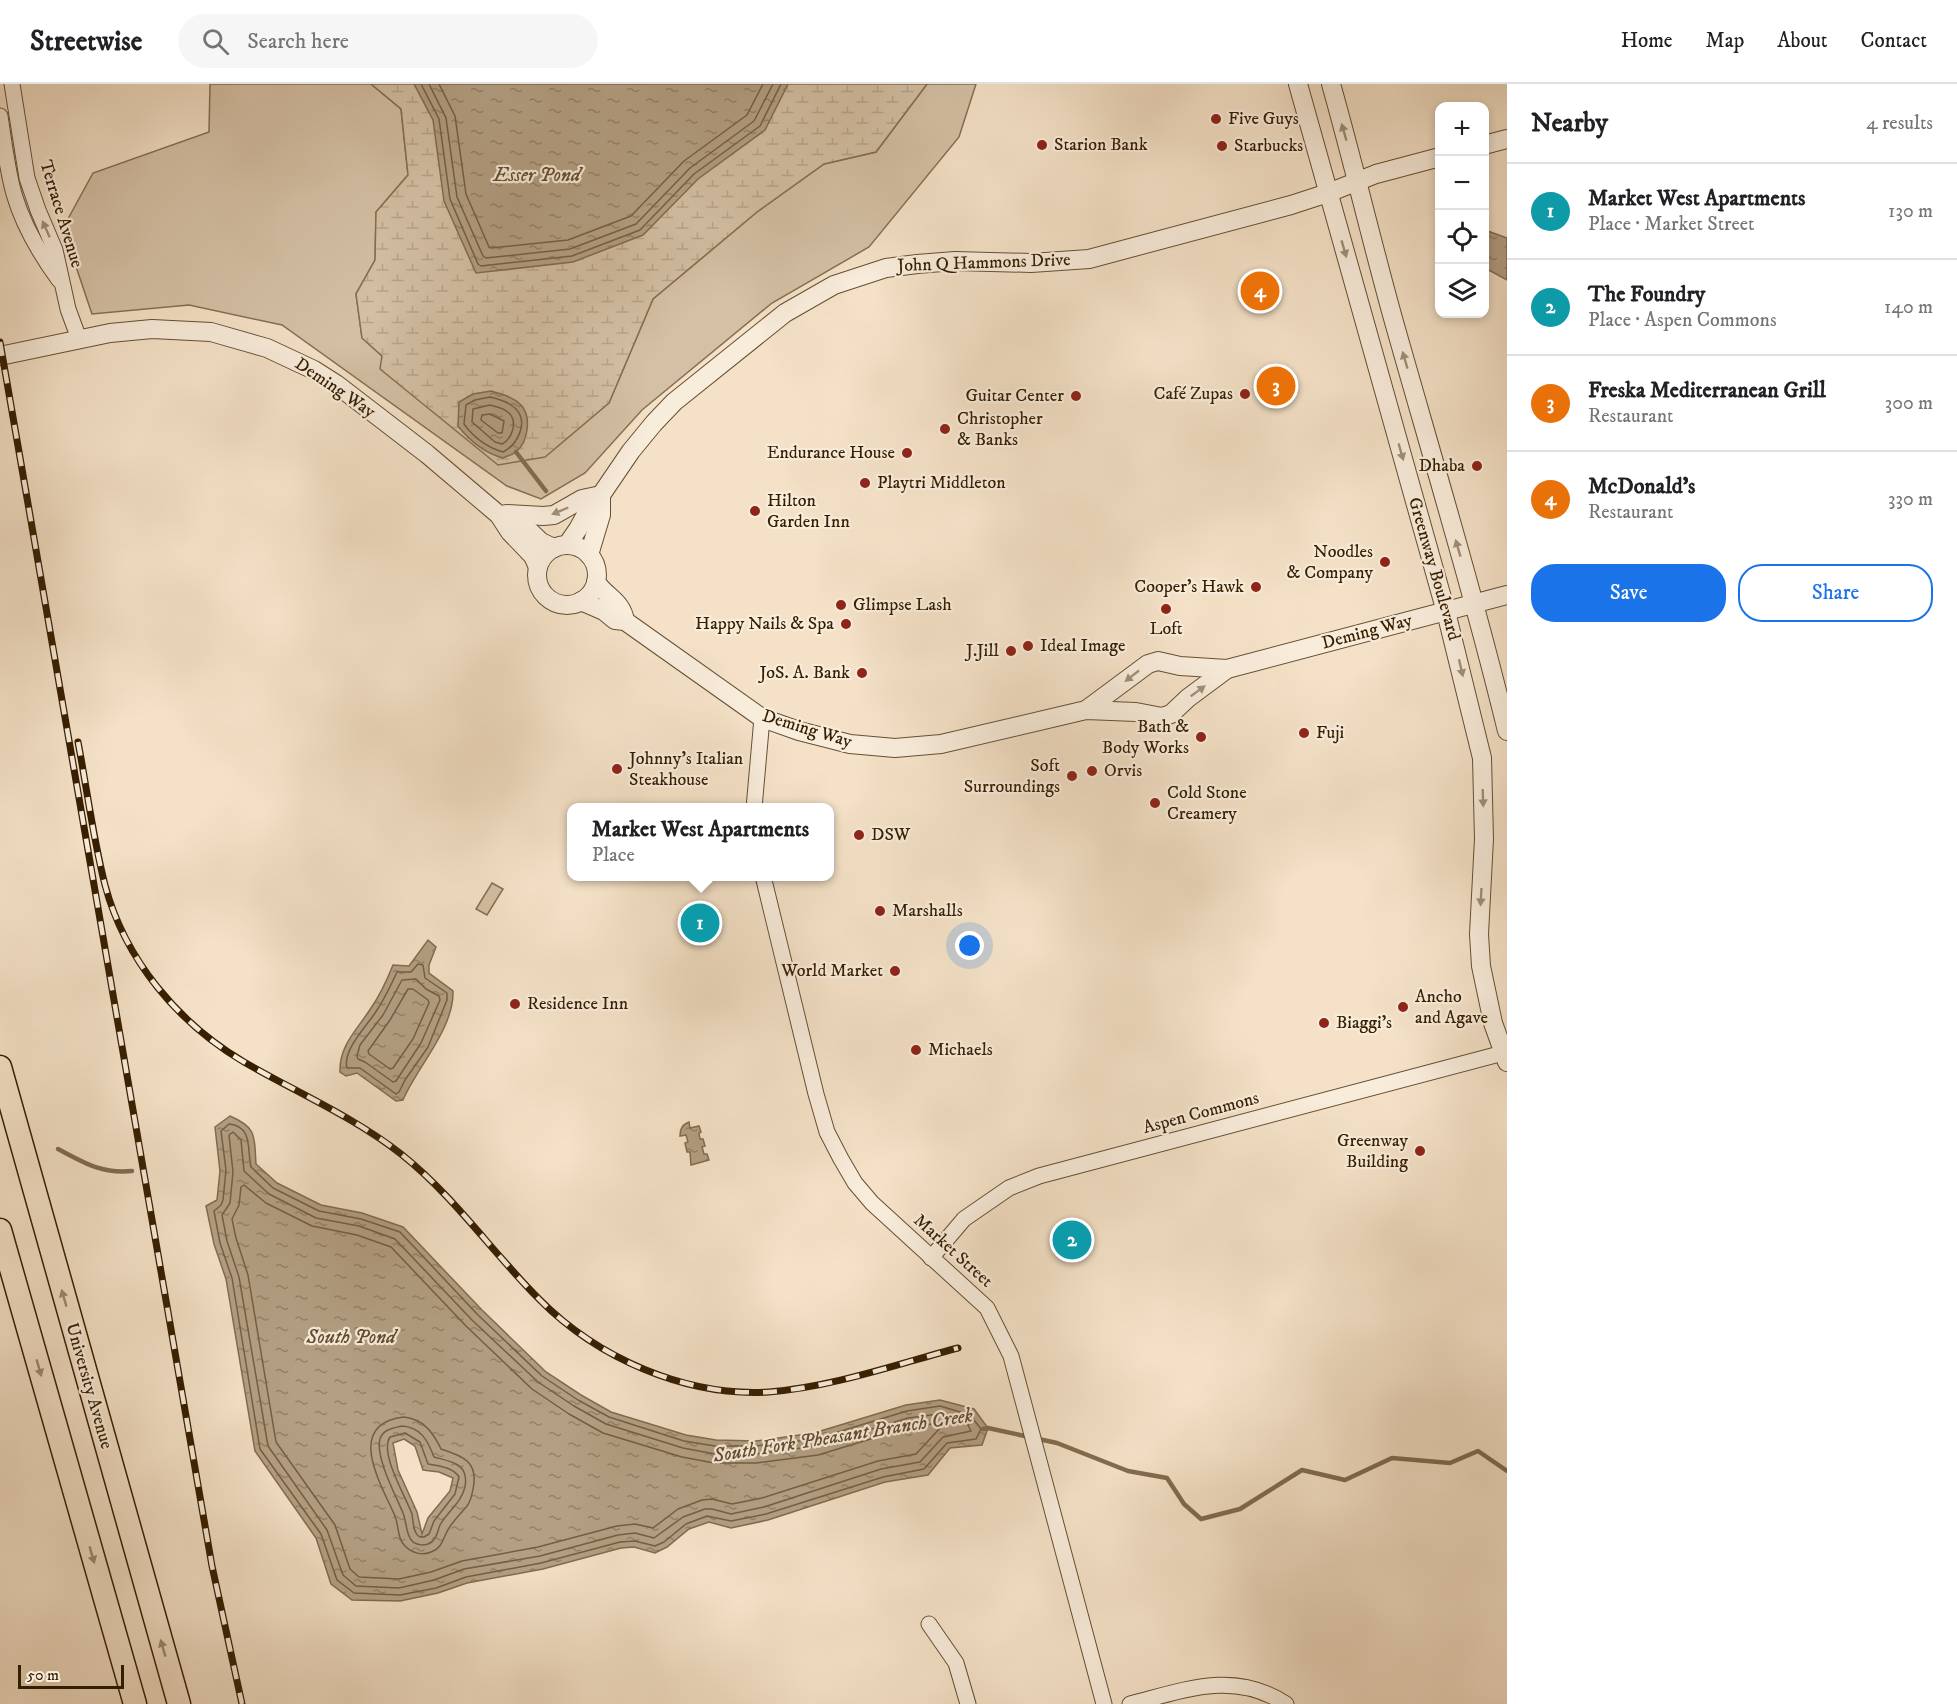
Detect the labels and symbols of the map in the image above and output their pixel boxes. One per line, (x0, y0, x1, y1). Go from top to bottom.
place label: Five Guys (1228, 108, 1299, 130)
marker: Five Guys (1209, 112, 1223, 126)
one-way arrow (1339, 123, 1349, 141)
place label: Starion Bank (1054, 134, 1148, 156)
place label: Starbucks (1234, 135, 1303, 157)
marker: Starion Bank (1035, 138, 1049, 152)
marker: Starbucks (1215, 139, 1229, 153)
street label: Terrace Avenue (34, 158, 88, 270)
water label: Esser Pond (493, 163, 584, 188)
one-way arrow (41, 220, 50, 237)
one-way arrow (1340, 240, 1349, 258)
street label: John Q Hammons Drive (895, 249, 1071, 277)
pin: 4 (1240, 268, 1280, 314)
one-way arrow (1400, 351, 1409, 369)
street label: Deming Way (290, 353, 380, 423)
pin: 3 (1256, 364, 1296, 408)
place label: Café Zupas (1153, 383, 1233, 405)
place label: Guitar Center (966, 385, 1064, 407)
marker: Café Zupas (1238, 387, 1252, 401)
marker: Guitar Center (1069, 389, 1083, 403)
place label: Christopher & Banks (957, 408, 1043, 451)
marker: Christopher & Banks (938, 422, 952, 436)
place label: Endurance House (767, 442, 895, 464)
one-way arrow (1397, 443, 1406, 461)
marker: Endurance House (900, 446, 914, 460)
place label: Dhaba (1419, 455, 1465, 477)
marker: Dhaba (1470, 459, 1484, 473)
place label: Playtri Middleton (877, 472, 1006, 494)
marker: Playtri Middleton (858, 476, 872, 490)
place label: Hilton Garden Inn (767, 490, 850, 533)
street label: Greenway Boulevard (1403, 495, 1465, 643)
marker: Hilton Garden Inn (748, 504, 762, 518)
one-way arrow (551, 507, 568, 516)
one-way arrow (1453, 539, 1462, 557)
place label: Noodles & Company (1287, 541, 1373, 584)
marker: Noodles & Company (1378, 555, 1392, 569)
place label: Cooper's Hawk (1134, 576, 1244, 598)
marker: Cooper's Hawk (1249, 580, 1263, 594)
place label: Glimpse Lash (853, 594, 952, 616)
marker: Glimpse Lash (834, 598, 848, 612)
marker: Loft (1159, 602, 1173, 616)
street label: Deming Way (1319, 609, 1415, 655)
place label: Happy Nails & Spa (695, 613, 834, 635)
marker: Happy Nails & Spa (839, 617, 853, 631)
place label: Loft (1149, 618, 1183, 640)
place label: Ideal Image (1040, 635, 1125, 657)
marker: Ideal Image (1021, 639, 1035, 653)
place label: J.Jill (964, 640, 1000, 662)
marker: J.Jill (1004, 644, 1018, 658)
one-way arrow (1457, 659, 1466, 678)
place label: JoS. A. Bank (758, 662, 850, 684)
marker: JoS. A. Bank (855, 666, 869, 680)
one-way arrow (1124, 669, 1139, 681)
one-way arrow (1190, 685, 1206, 697)
street label: Deming Way (760, 705, 855, 753)
place label: Bath & Body Works (1102, 716, 1189, 759)
place label: Fuji (1316, 722, 1344, 744)
marker: Fuji (1297, 726, 1311, 740)
marker: Bath & Body Works (1194, 730, 1208, 744)
place label: Johnny's Italian Steakhouse (627, 748, 744, 791)
place label: Soft Surroundings (964, 755, 1060, 798)
place label: Orvis (1104, 760, 1142, 782)
marker: Johnny's Italian Steakhouse (610, 762, 624, 776)
marker: Orvis (1085, 764, 1099, 778)
marker: Soft Surroundings (1065, 769, 1079, 783)
place label: Cold Stone Creamery (1167, 782, 1247, 825)
one-way arrow (1478, 789, 1488, 808)
marker: Cold Stone Creamery (1148, 796, 1162, 810)
place label: DSW (871, 824, 911, 846)
marker: DSW (852, 828, 866, 842)
one-way arrow (1477, 888, 1486, 907)
pin: 1 (680, 900, 720, 946)
place label: Marshalls (892, 900, 963, 922)
marker: Marshalls (873, 904, 887, 918)
your location (955, 931, 984, 960)
place label: World Market (780, 960, 883, 982)
marker: World Market (888, 964, 902, 978)
place label: Ancho and Agave (1415, 986, 1488, 1029)
place label: Residence Inn (527, 993, 629, 1015)
marker: Residence Inn (508, 997, 522, 1011)
marker: Ancho and Agave (1396, 1000, 1410, 1014)
place label: Biaggi's (1336, 1012, 1392, 1034)
marker: Biaggi's (1317, 1016, 1331, 1030)
place label: Michaels (928, 1039, 993, 1061)
marker: Michaels (909, 1043, 923, 1057)
street label: Aspen Commons (1141, 1087, 1261, 1139)
place label: Greenway Building (1337, 1130, 1408, 1173)
marker: Greenway Building (1413, 1144, 1427, 1158)
street label: Market Street (909, 1210, 997, 1292)
pin: 2 (1052, 1218, 1092, 1262)
one-way arrow (59, 1289, 69, 1307)
street label: University Avenue (60, 1320, 118, 1452)
water label: South Pond (305, 1325, 399, 1350)
one-way arrow (35, 1359, 44, 1377)
water label: South Fork Pheasant Branch Creek (710, 1403, 975, 1469)
one-way arrow (88, 1546, 97, 1564)
one-way arrow (157, 1639, 167, 1657)
scale bar (18, 1662, 124, 1690)

